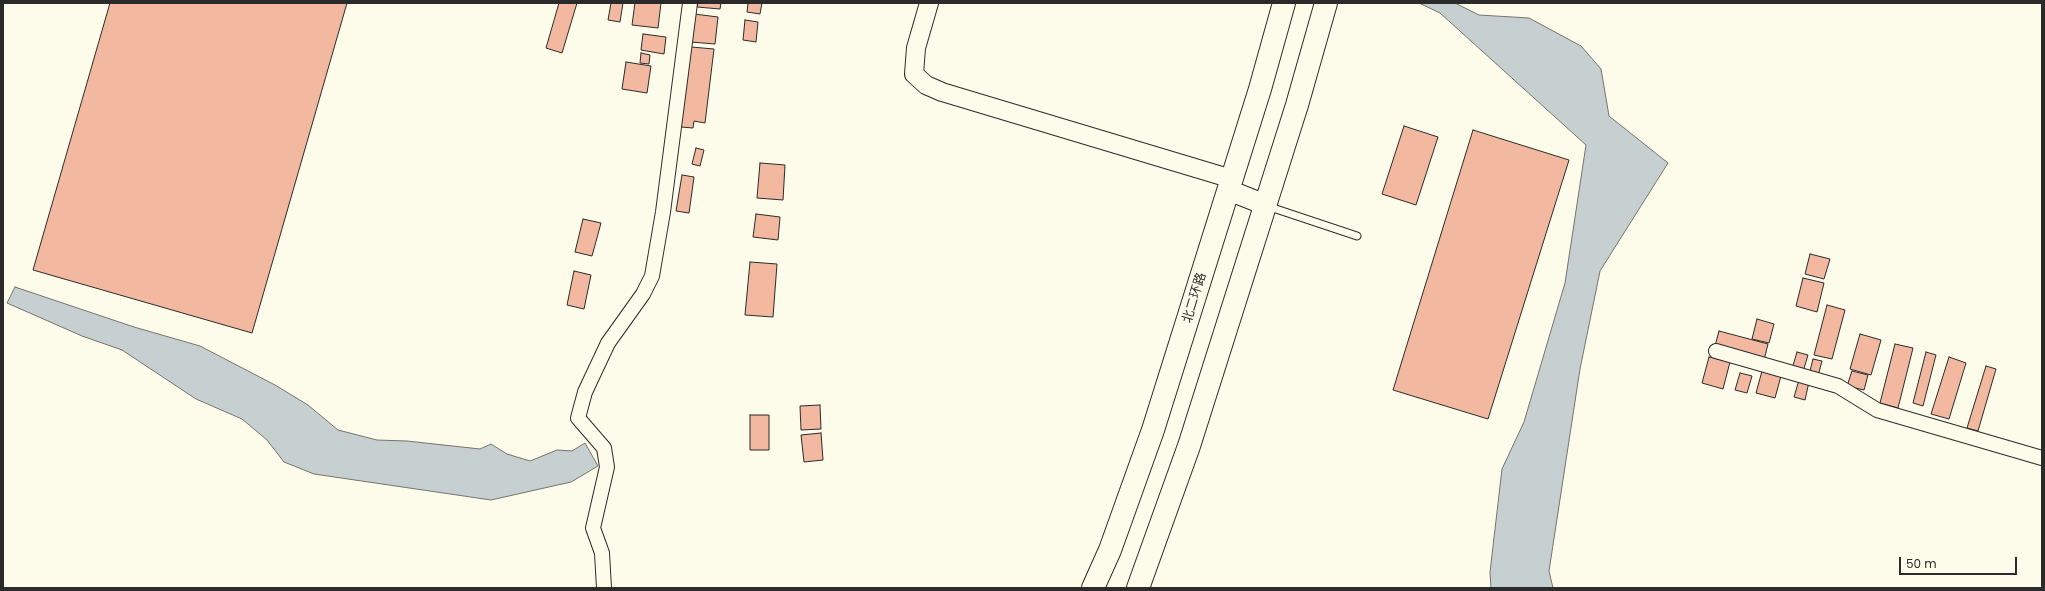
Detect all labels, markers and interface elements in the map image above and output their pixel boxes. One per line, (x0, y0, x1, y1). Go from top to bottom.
street label: 北二环路 (1180, 271, 1210, 325)
scale bar (1901, 549, 2019, 575)
text: 50 m (1906, 555, 1937, 572)

